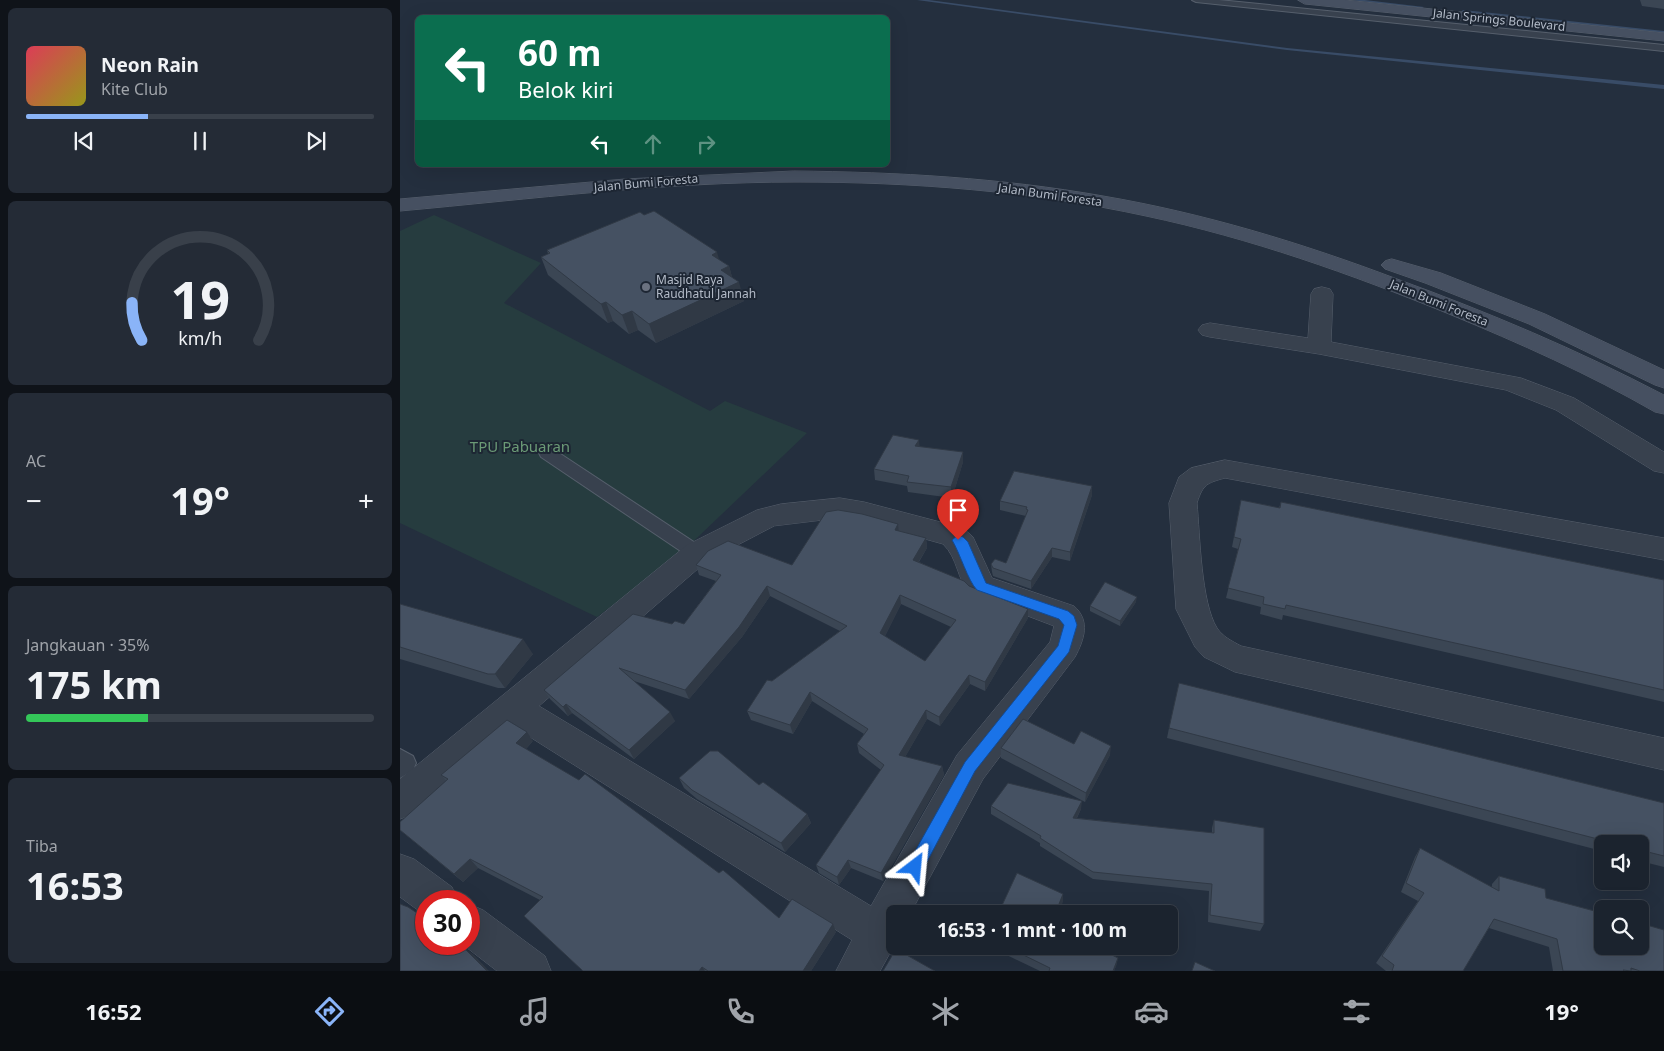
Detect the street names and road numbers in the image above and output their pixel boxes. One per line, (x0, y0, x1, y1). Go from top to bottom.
street label: Jalan Springs Boulevard (1431, 4, 1566, 35)
street label: Jalan Bumi Foresta (592, 169, 699, 196)
street label: Jalan Bumi Foresta (996, 179, 1103, 210)
street label: Jalan Bumi Foresta (1386, 275, 1491, 330)

